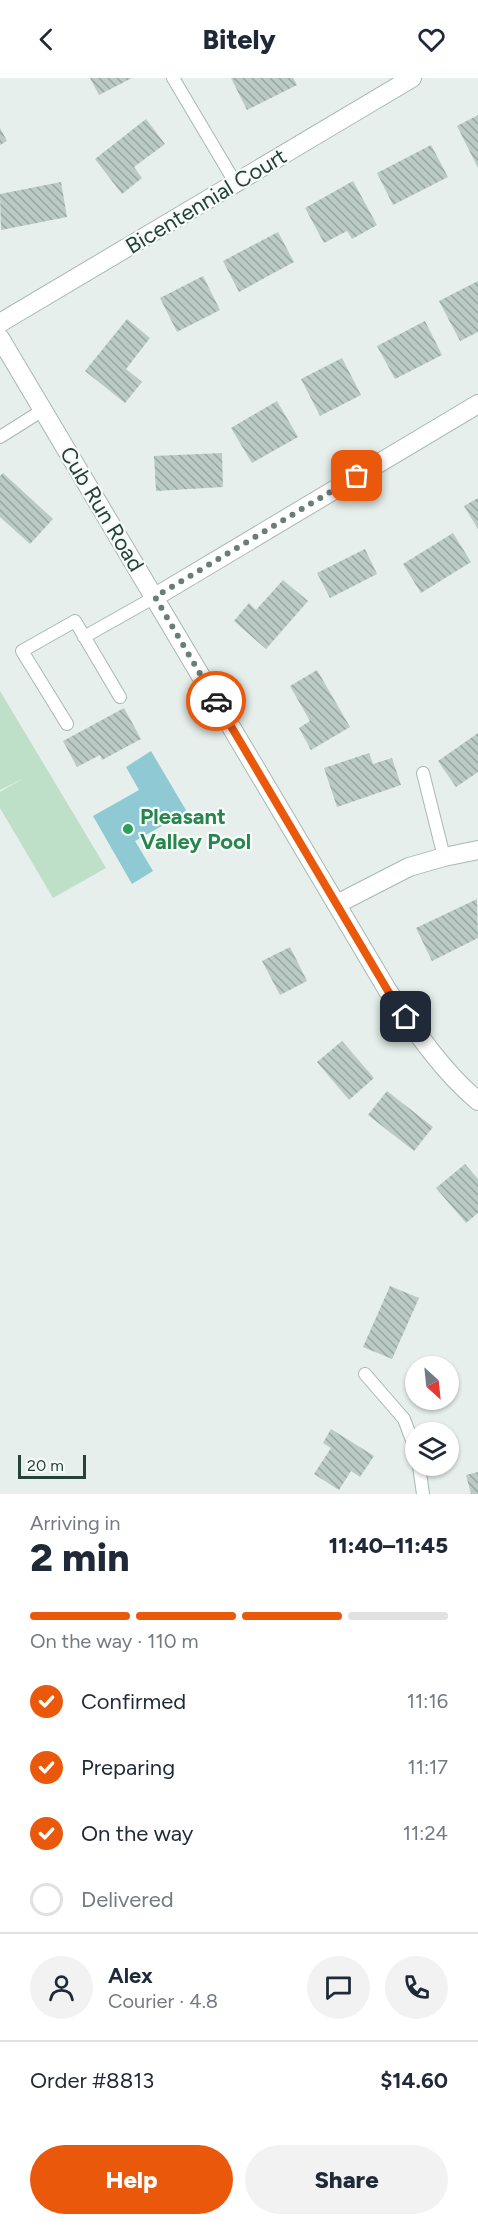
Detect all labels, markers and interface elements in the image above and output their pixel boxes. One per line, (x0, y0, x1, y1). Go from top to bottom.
icon: back (30, 23, 63, 56)
text: Bitely (202, 23, 276, 56)
icon: heart (415, 23, 448, 56)
street label: Bicentennial Court (121, 142, 291, 260)
street label: Cub Run Road (54, 442, 150, 576)
pin (331, 450, 382, 501)
icon: bag (340, 459, 373, 492)
courier (186, 671, 246, 731)
icon: car (200, 685, 233, 718)
place label: Pleasant Valley Pool (140, 803, 251, 855)
marker: Pleasant Valley Pool (121, 822, 135, 836)
pin (380, 991, 431, 1042)
icon: home (389, 1000, 422, 1033)
north arrow (405, 1356, 459, 1410)
map controls (405, 1356, 459, 1476)
button: layers (405, 1422, 459, 1476)
scale bar (18, 1452, 86, 1480)
text: 20 m (27, 1456, 64, 1475)
text: Arriving in (30, 1511, 120, 1535)
text: 11:40–11:45 (329, 1532, 448, 1559)
text: 2 min (30, 1534, 130, 1581)
text: On the way · 110 m (30, 1629, 198, 1653)
icon: check (30, 1685, 63, 1718)
text: Confirmed (81, 1688, 186, 1715)
text: 11:16 (407, 1689, 448, 1713)
icon: check (30, 1751, 63, 1784)
text: Preparing (81, 1754, 175, 1781)
text: 11:17 (407, 1755, 448, 1779)
icon: check (30, 1817, 63, 1850)
text: On the way (81, 1820, 193, 1847)
text: 11:24 (403, 1821, 448, 1845)
text: Delivered (81, 1886, 174, 1913)
button: person (30, 1956, 93, 2019)
button: chat (307, 1956, 370, 2019)
button: phone (385, 1956, 448, 2019)
text: Alex (108, 1962, 153, 1989)
text: Courier · 4.8 (108, 1989, 218, 2013)
text: Order #8813 (30, 2067, 154, 2094)
text: $14.60 (380, 2067, 448, 2094)
button: Help (30, 2145, 233, 2214)
button: Share (245, 2145, 448, 2214)

